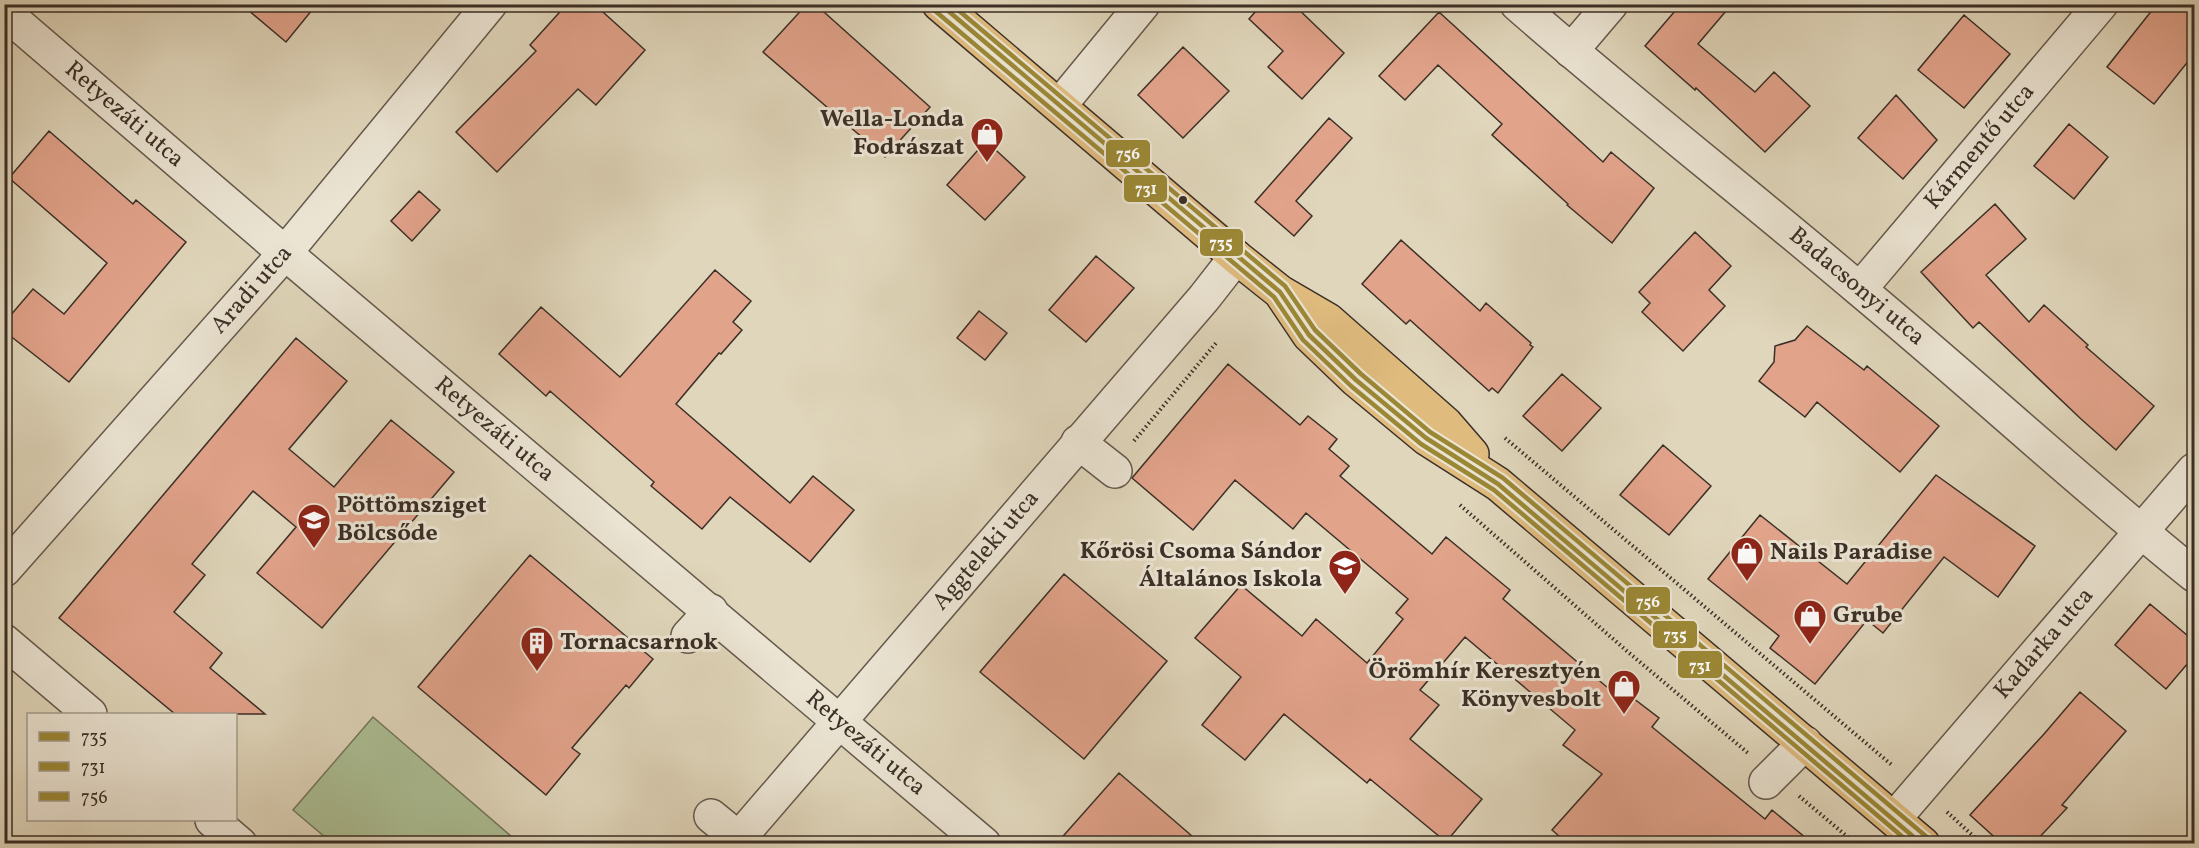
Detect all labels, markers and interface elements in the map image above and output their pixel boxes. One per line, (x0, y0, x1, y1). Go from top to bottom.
street label: Retyezáti utca (57, 54, 191, 176)
street label: Kármentő utca (1917, 77, 2043, 217)
place label: Wella-Londa Fodrászat (820, 103, 964, 165)
shop icon: Wella-Londa Fodrászat (969, 116, 1005, 163)
line badge: 756 (1105, 139, 1151, 168)
text: 756 (1116, 144, 1140, 166)
line badge: 731 (1123, 174, 1168, 203)
text: 731 (1135, 179, 1157, 201)
unlabelled marker (1177, 194, 1189, 206)
street label: Badacsonyi utca (1781, 220, 1932, 354)
line badge: 735 (1199, 228, 1244, 257)
text: 735 (1209, 233, 1233, 255)
street label: Aradi utca (203, 238, 301, 342)
street label: Retyezáti utca (426, 369, 562, 491)
street label: Aggteleki utca (925, 483, 1048, 618)
place label: Pöttömsziget Bölcsőde (337, 489, 486, 551)
school or university icon: Pöttömsziget Bölcsőde (296, 502, 332, 549)
place label: Kőrösi Csoma Sándor Általános Iskola (1080, 535, 1322, 597)
shop icon: Nails Paradise (1729, 535, 1765, 582)
place label: Nails Paradise (1770, 536, 1932, 570)
school or university icon: Kőrösi Csoma Sándor Általános Iskola (1327, 548, 1363, 595)
street label: Kadarka utca (1987, 580, 2102, 707)
line badge: 756 (1625, 586, 1671, 615)
text: 756 (1636, 592, 1660, 614)
shop icon: Grube (1792, 598, 1828, 645)
place label: Grube (1833, 599, 1903, 633)
line badge: 735 (1652, 620, 1698, 649)
building icon: Tornacsarnok (519, 625, 555, 672)
text: 735 (1663, 625, 1687, 647)
place label: Tornacsarnok (560, 626, 718, 660)
line badge: 731 (1677, 650, 1723, 679)
place label: Örömhír Keresztyén Könyvesbolt (1369, 655, 1601, 717)
text: 731 (1689, 656, 1711, 678)
shop icon: Örömhír Keresztyén Könyvesbolt (1606, 668, 1642, 715)
street label: Retyezáti utca (798, 683, 933, 804)
legend (27, 713, 237, 821)
text: 735 (81, 726, 107, 751)
text: 731 (81, 756, 105, 781)
text: 756 (81, 786, 108, 811)

